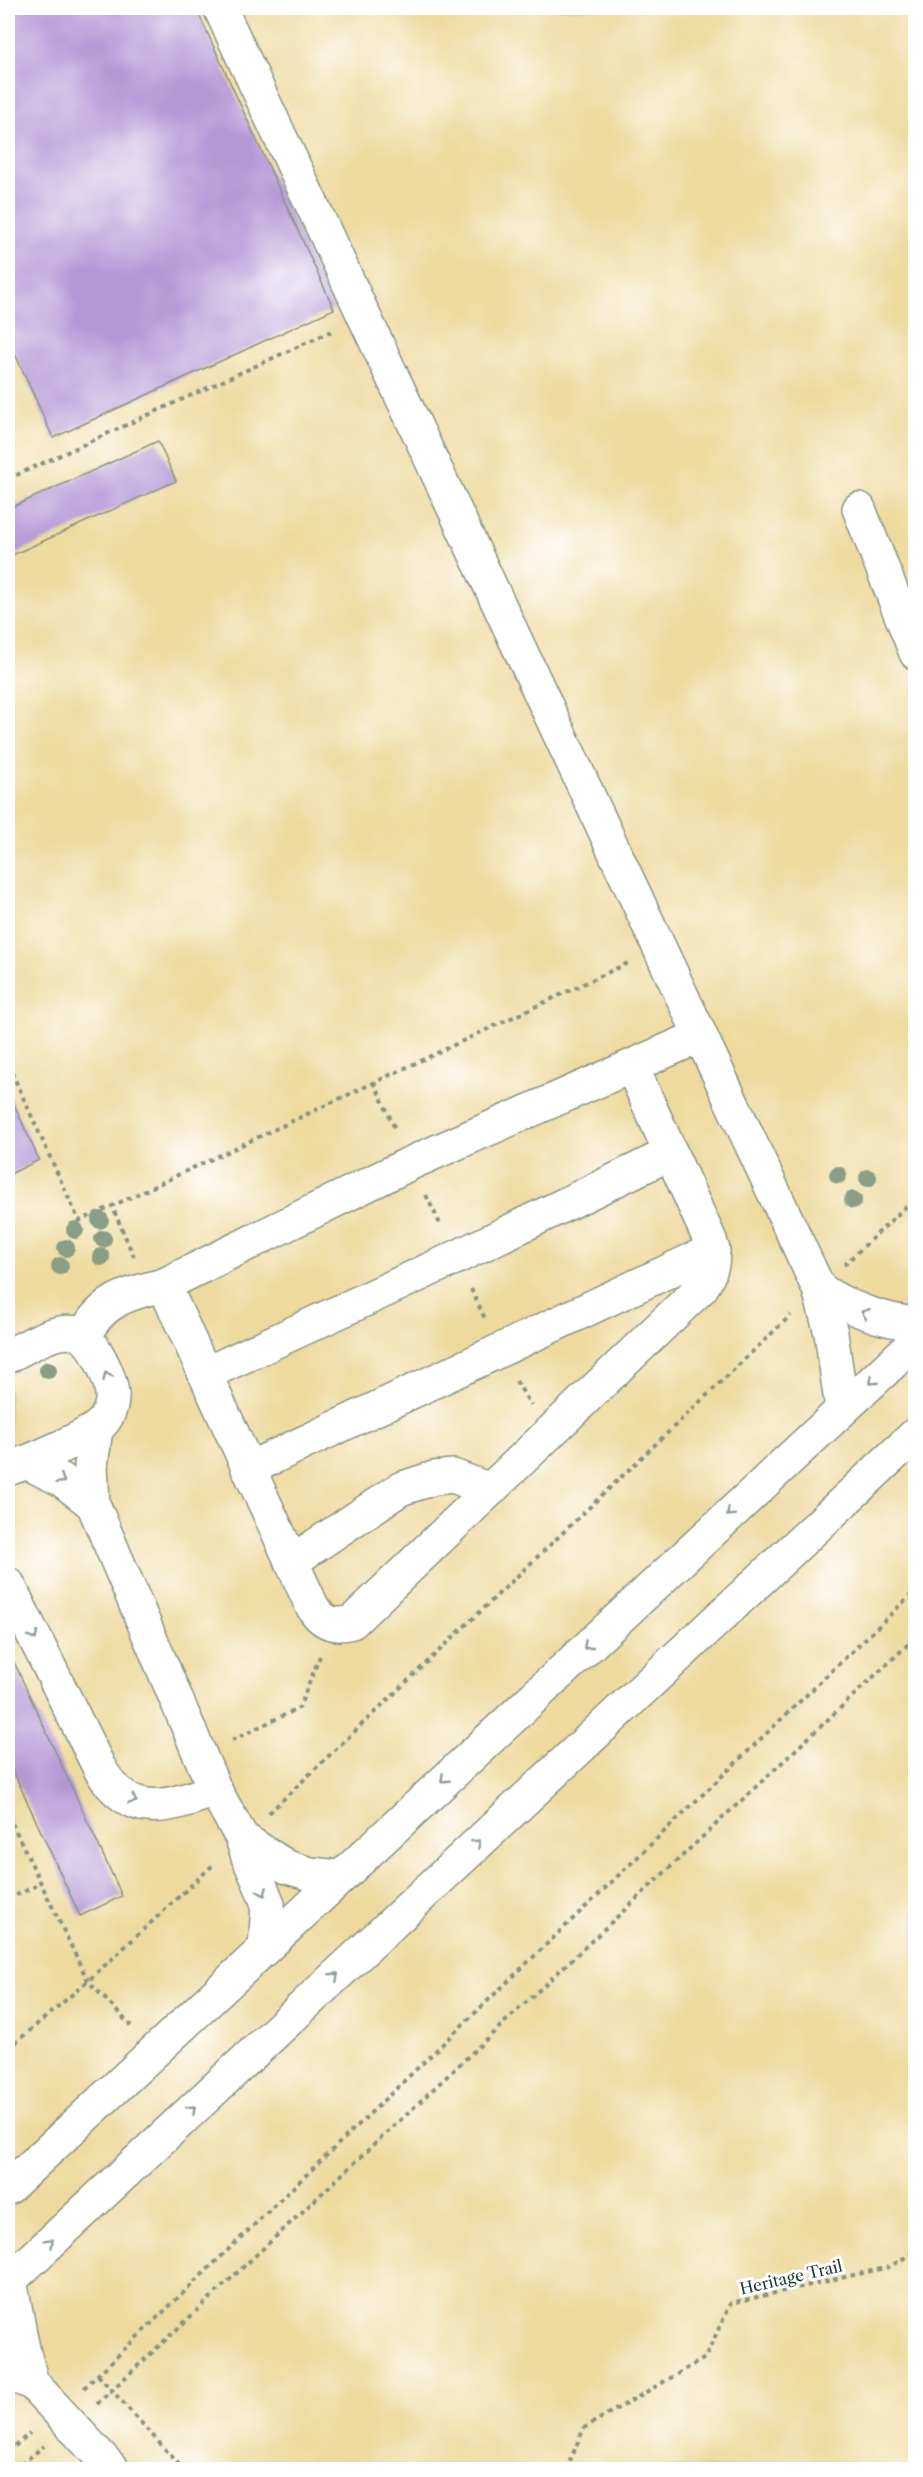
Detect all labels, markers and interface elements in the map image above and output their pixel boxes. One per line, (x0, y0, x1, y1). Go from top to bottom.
one-way arrow (860, 1307, 871, 1320)
one-way arrow (102, 1372, 114, 1383)
one-way arrow (869, 1373, 880, 1384)
one-way arrow (54, 1473, 65, 1484)
one-way arrow (726, 1506, 737, 1517)
one-way arrow (27, 1630, 38, 1641)
one-way arrow (583, 1639, 594, 1650)
one-way arrow (441, 1772, 451, 1783)
one-way arrow (126, 1793, 137, 1805)
one-way arrow (471, 1839, 481, 1850)
one-way arrow (256, 1885, 268, 1896)
one-way arrow (328, 1972, 339, 1983)
one-way arrow (186, 2105, 196, 2116)
one-way arrow (43, 2239, 54, 2250)
street label: Heritage Trail (738, 2255, 845, 2299)

